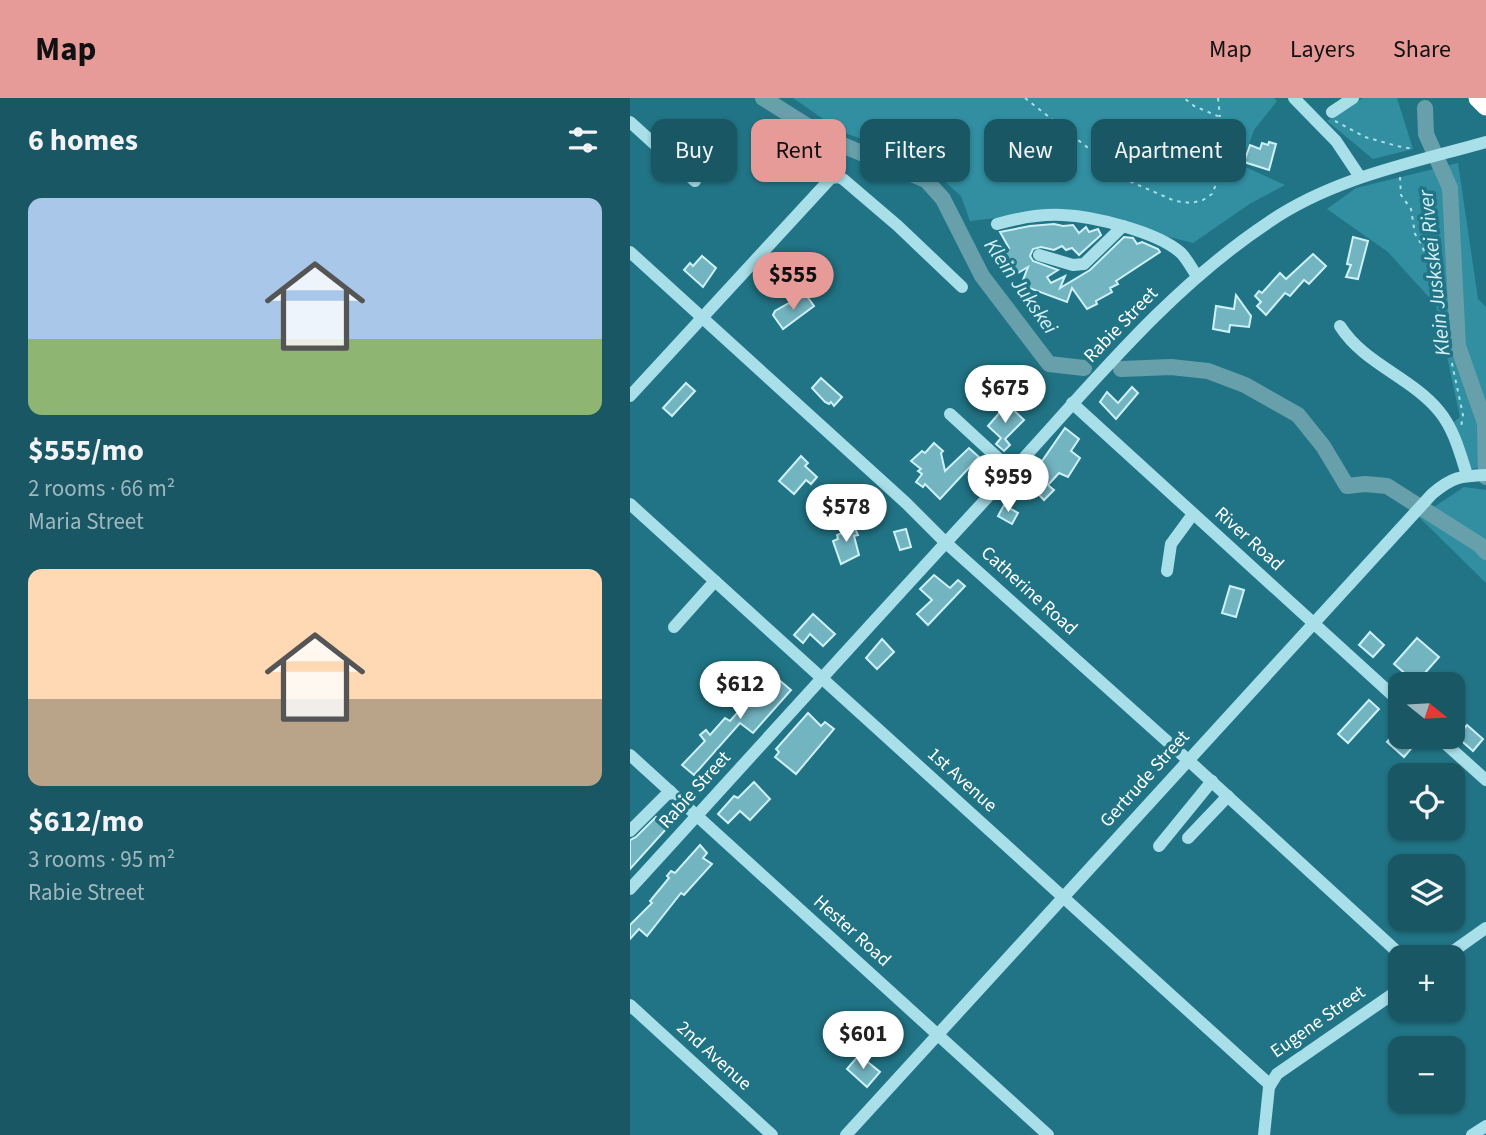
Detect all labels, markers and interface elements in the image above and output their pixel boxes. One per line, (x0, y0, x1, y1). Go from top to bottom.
text: Map (35, 26, 96, 73)
text: Map (1209, 32, 1252, 67)
text: Layers (1290, 32, 1355, 67)
text: Share (1393, 32, 1451, 67)
text: 6 homes (28, 119, 138, 162)
chip: Buy (651, 119, 737, 182)
chip: Rent (751, 119, 846, 182)
chip: Filters (860, 119, 970, 182)
chip: New (984, 119, 1077, 182)
chip: Apartment (1091, 119, 1246, 182)
icon: filters (564, 121, 602, 159)
water label: Klein Juskskei River (1410, 188, 1458, 357)
water label: Klein Jukskei (977, 232, 1066, 341)
icon: home (252, 243, 378, 369)
pin: $555 (752, 252, 834, 312)
text: $555 (769, 258, 817, 291)
street label: Rabie Street (1078, 281, 1165, 369)
pin: $675 (964, 366, 1046, 425)
text: $675 (981, 371, 1029, 404)
text: $555/mo (28, 429, 144, 472)
pin: $959 (967, 454, 1049, 514)
text: $959 (984, 460, 1032, 493)
text: 2 rooms · 66 m² (28, 472, 175, 505)
pin: $578 (805, 484, 887, 544)
text: $578 (822, 490, 870, 523)
street label: River Road (1208, 501, 1290, 577)
text: Maria Street (28, 505, 144, 538)
street label: Catherine Road (975, 540, 1083, 642)
icon: home (252, 614, 378, 740)
pin: $612 (699, 662, 781, 721)
text: $612 (716, 667, 764, 700)
north arrow (1388, 672, 1465, 749)
map controls (1388, 672, 1465, 1113)
street label: Gertrude Street (1094, 724, 1196, 834)
street label: 1st Avenue (921, 741, 1003, 819)
street label: Rabie Street (653, 745, 738, 835)
button: locate (1388, 763, 1465, 840)
text: $612/mo (28, 800, 144, 843)
text: 3 rooms · 95 m² (28, 843, 175, 876)
button: layers (1388, 854, 1465, 931)
text: Rabie Street (28, 876, 145, 909)
street label: Hester Road (807, 889, 897, 973)
button: + (1388, 945, 1465, 1022)
street label: Eugene Street (1265, 979, 1371, 1065)
pin: $601 (822, 1012, 904, 1071)
street label: 2nd Avenue (671, 1015, 757, 1097)
text: $601 (839, 1017, 887, 1050)
button: − (1388, 1036, 1465, 1113)

